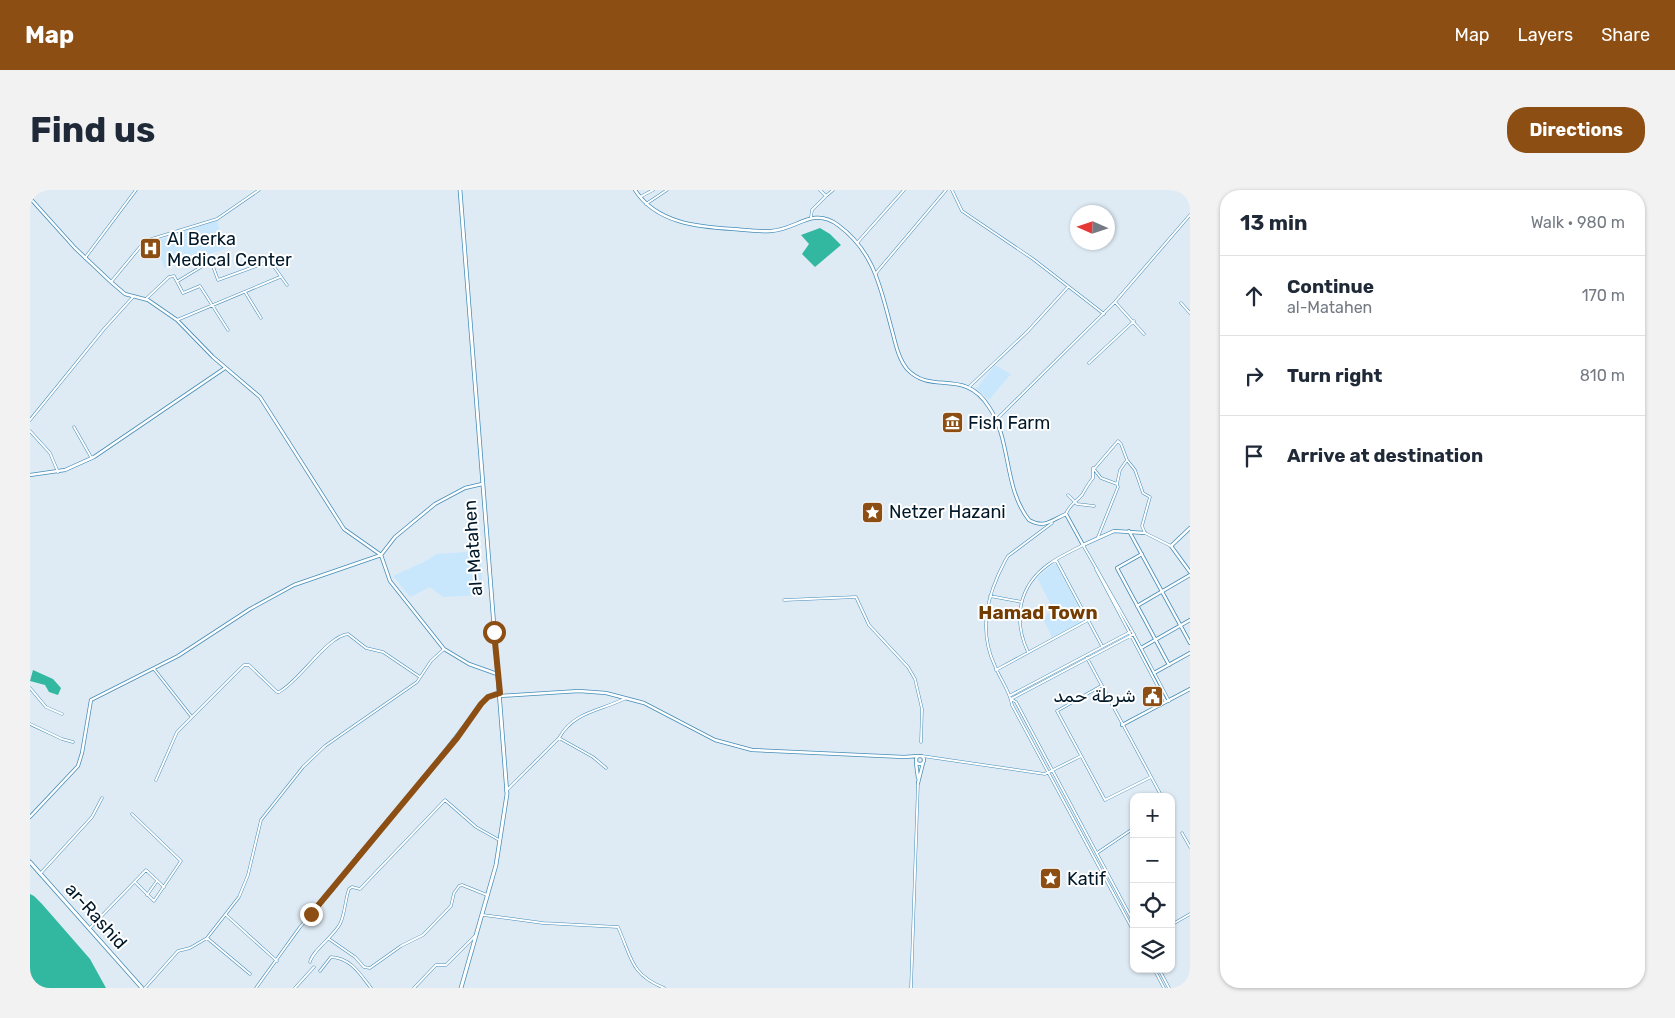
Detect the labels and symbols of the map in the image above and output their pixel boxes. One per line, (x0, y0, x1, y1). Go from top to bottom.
north arrow (1070, 205, 1115, 250)
place label: Al Berka Medical Center (167, 228, 292, 271)
hospital icon: Al Berka Medical Center (139, 237, 163, 261)
museum icon: Fish Farm (940, 411, 964, 435)
place label: Fish Farm (968, 412, 1050, 434)
street label: al-Matahen (459, 499, 487, 597)
place icon: Netzer Hazani (861, 500, 885, 524)
place label: Netzer Hazani (889, 501, 1006, 523)
district label: Hamad Town (978, 601, 1098, 624)
route start (483, 621, 506, 644)
public building icon: شرطة حمد (1140, 684, 1164, 708)
place label: شرطة حمد (1053, 685, 1136, 707)
place icon: Katif (1039, 867, 1063, 891)
place label: Katif (1067, 868, 1106, 890)
street label: ar-Rashid (61, 878, 131, 954)
route end (300, 903, 323, 926)

